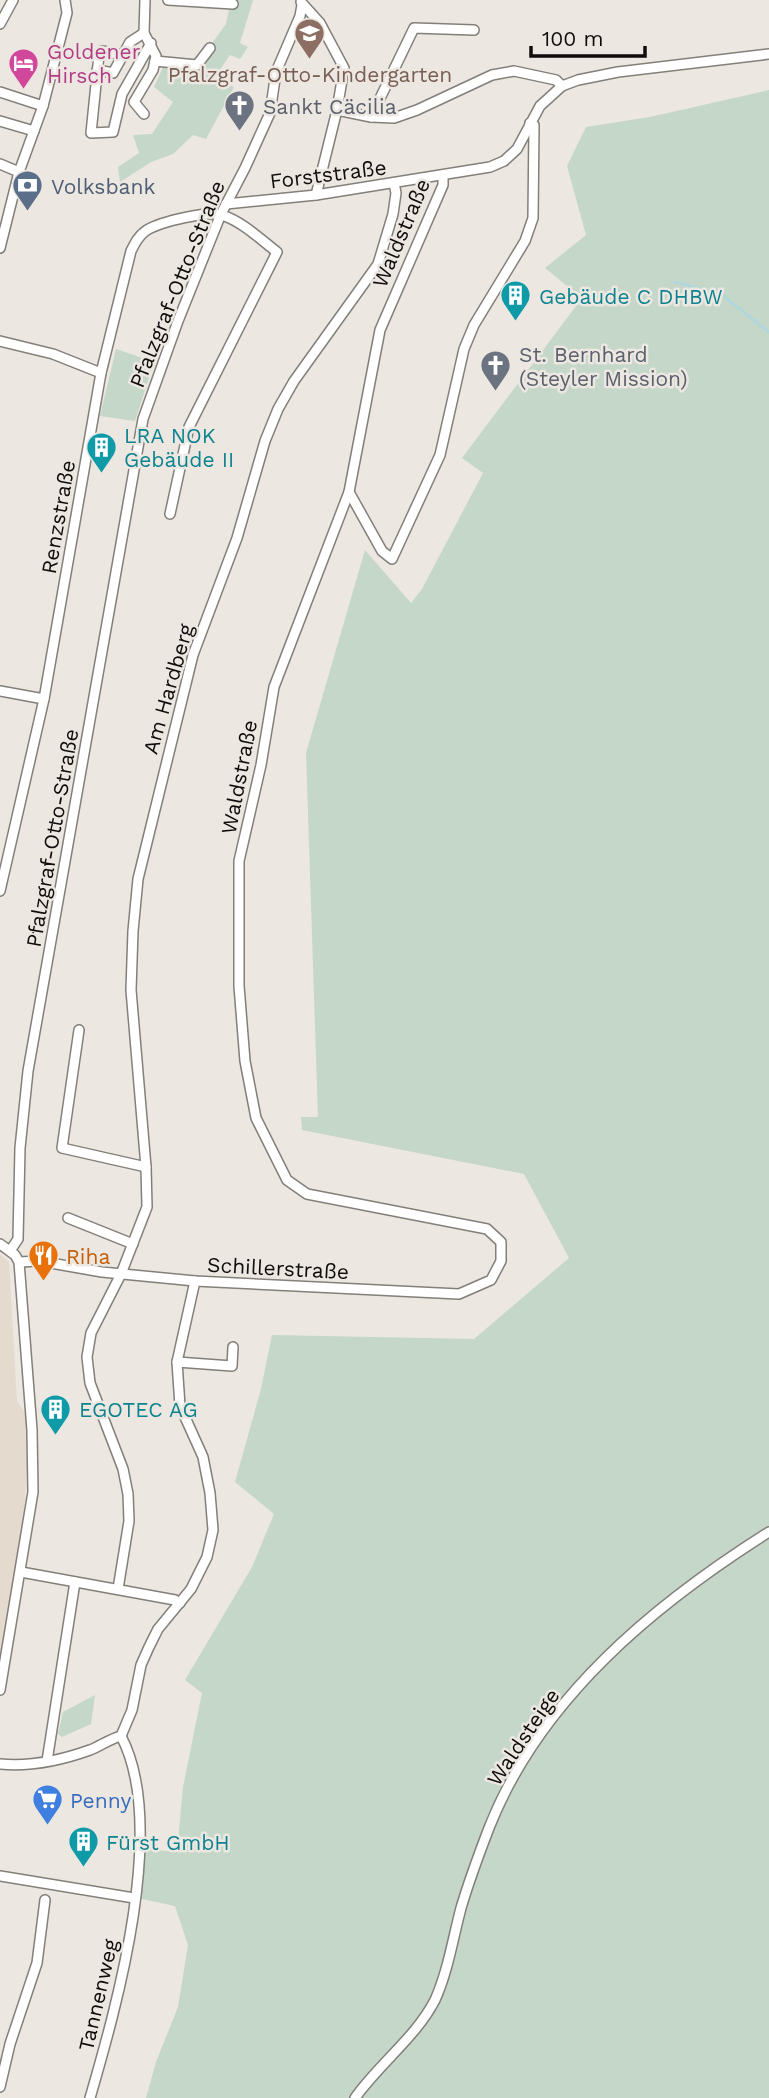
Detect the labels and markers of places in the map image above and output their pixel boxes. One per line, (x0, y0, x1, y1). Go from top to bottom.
school or university icon: Pfalzgraf-Otto-Kindergarten (293, 17, 327, 61)
place label: Goldener Hirsch (47, 39, 141, 88)
hotel icon: Goldener Hirsch (7, 46, 41, 90)
place label: Pfalzgraf-Otto-Kindergarten (168, 62, 452, 87)
church icon: Sankt Cäcilia (223, 89, 257, 133)
place label: Sankt Cäcilia (263, 94, 397, 119)
bank icon: Volksbank (11, 169, 45, 213)
place label: Volksbank (51, 174, 155, 199)
building icon: Gebäude C DHBW (499, 279, 533, 323)
place label: Gebäude C DHBW (539, 284, 723, 309)
place label: St. Bernhard (Steyler Mission) (519, 342, 688, 391)
church icon: St. Bernhard (Steyler Mission) (479, 349, 513, 393)
place label: LRA NOK Gebäude II (124, 423, 234, 472)
building icon: LRA NOK Gebäude II (84, 430, 118, 474)
restaurant icon: Riha (26, 1239, 60, 1283)
place label: Riha (66, 1244, 110, 1269)
building icon: EGOTEC AG (39, 1392, 73, 1436)
place label: EGOTEC AG (79, 1397, 198, 1422)
supermarket icon: Penny (30, 1783, 64, 1827)
place label: Penny (70, 1788, 131, 1813)
building icon: Fürst GmbH (66, 1825, 100, 1869)
place label: Fürst GmbH (106, 1830, 230, 1855)

